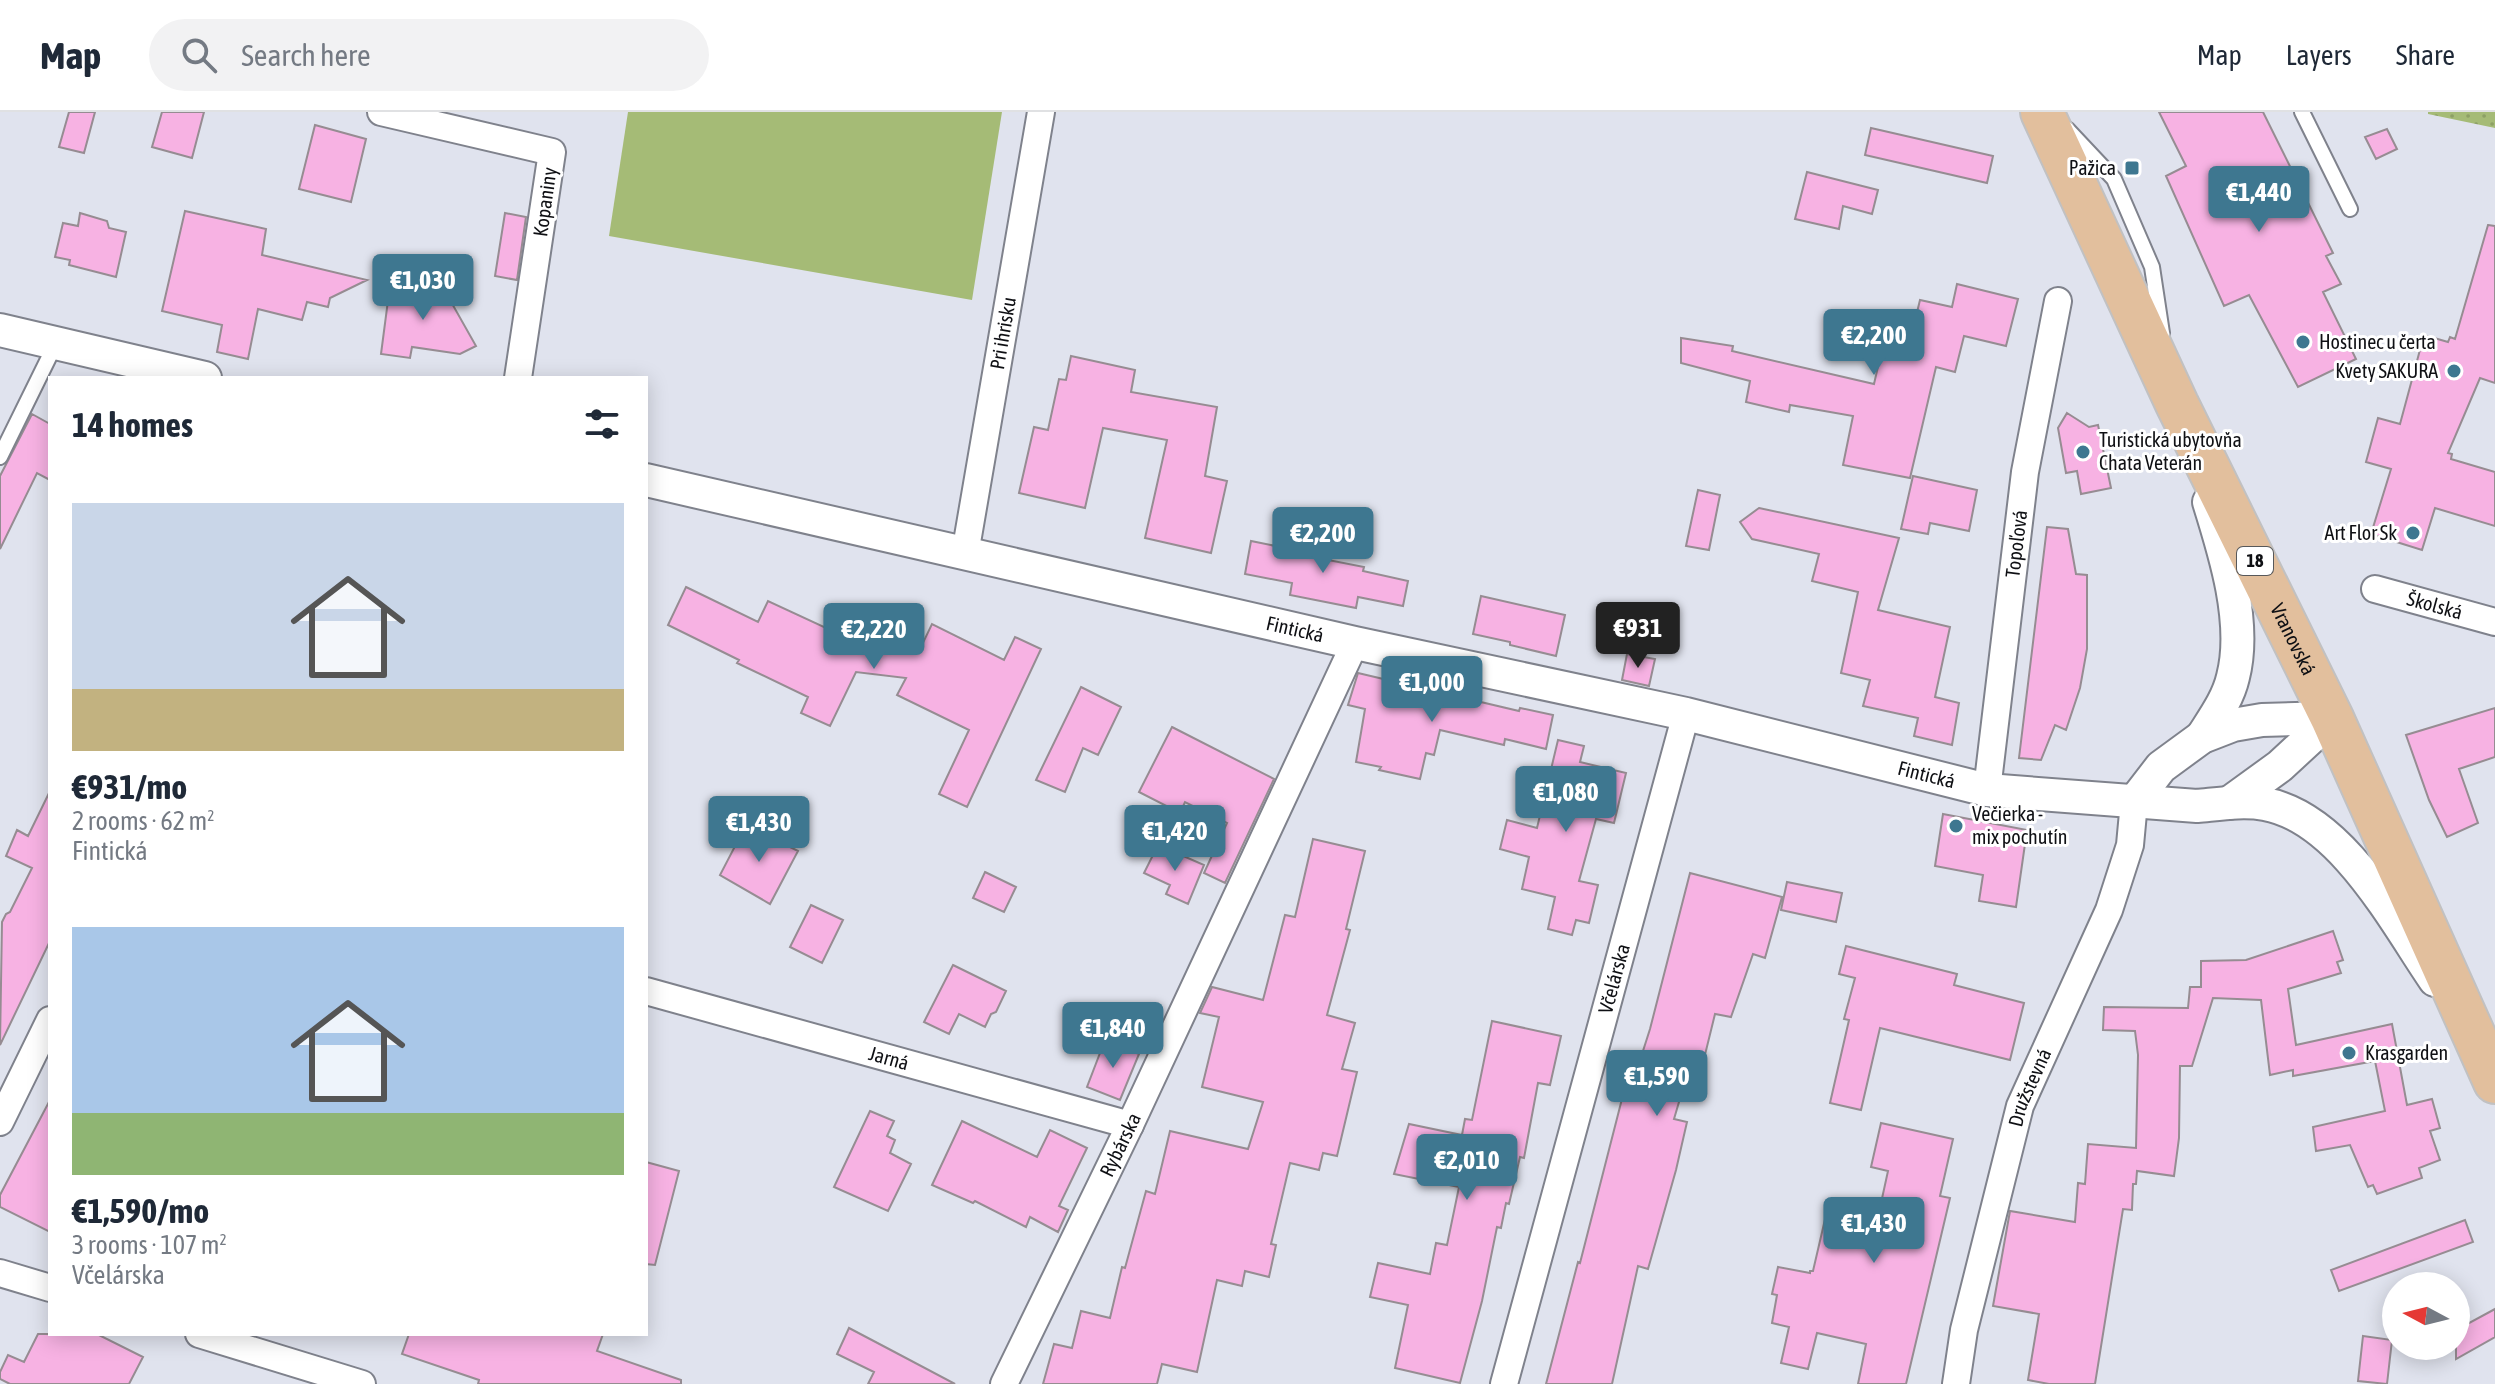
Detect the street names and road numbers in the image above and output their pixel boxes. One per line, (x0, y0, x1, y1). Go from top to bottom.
street label: Kopaniny (528, 166, 561, 238)
street label: Pri ihrisku (985, 295, 1020, 371)
street label: Topoľová (2000, 509, 2031, 579)
road number: 18 (2237, 547, 2273, 575)
street label: Školská (2405, 586, 2465, 624)
street label: Vranovská (2266, 599, 2321, 679)
street label: Fintická (1264, 611, 1326, 646)
street label: Fintická (1895, 756, 1958, 793)
street label: Včelárska (1593, 941, 1634, 1016)
street label: Jarná (866, 1041, 912, 1074)
street label: Družstevná (2003, 1045, 2056, 1129)
street label: Rybárska (1095, 1109, 1145, 1180)

